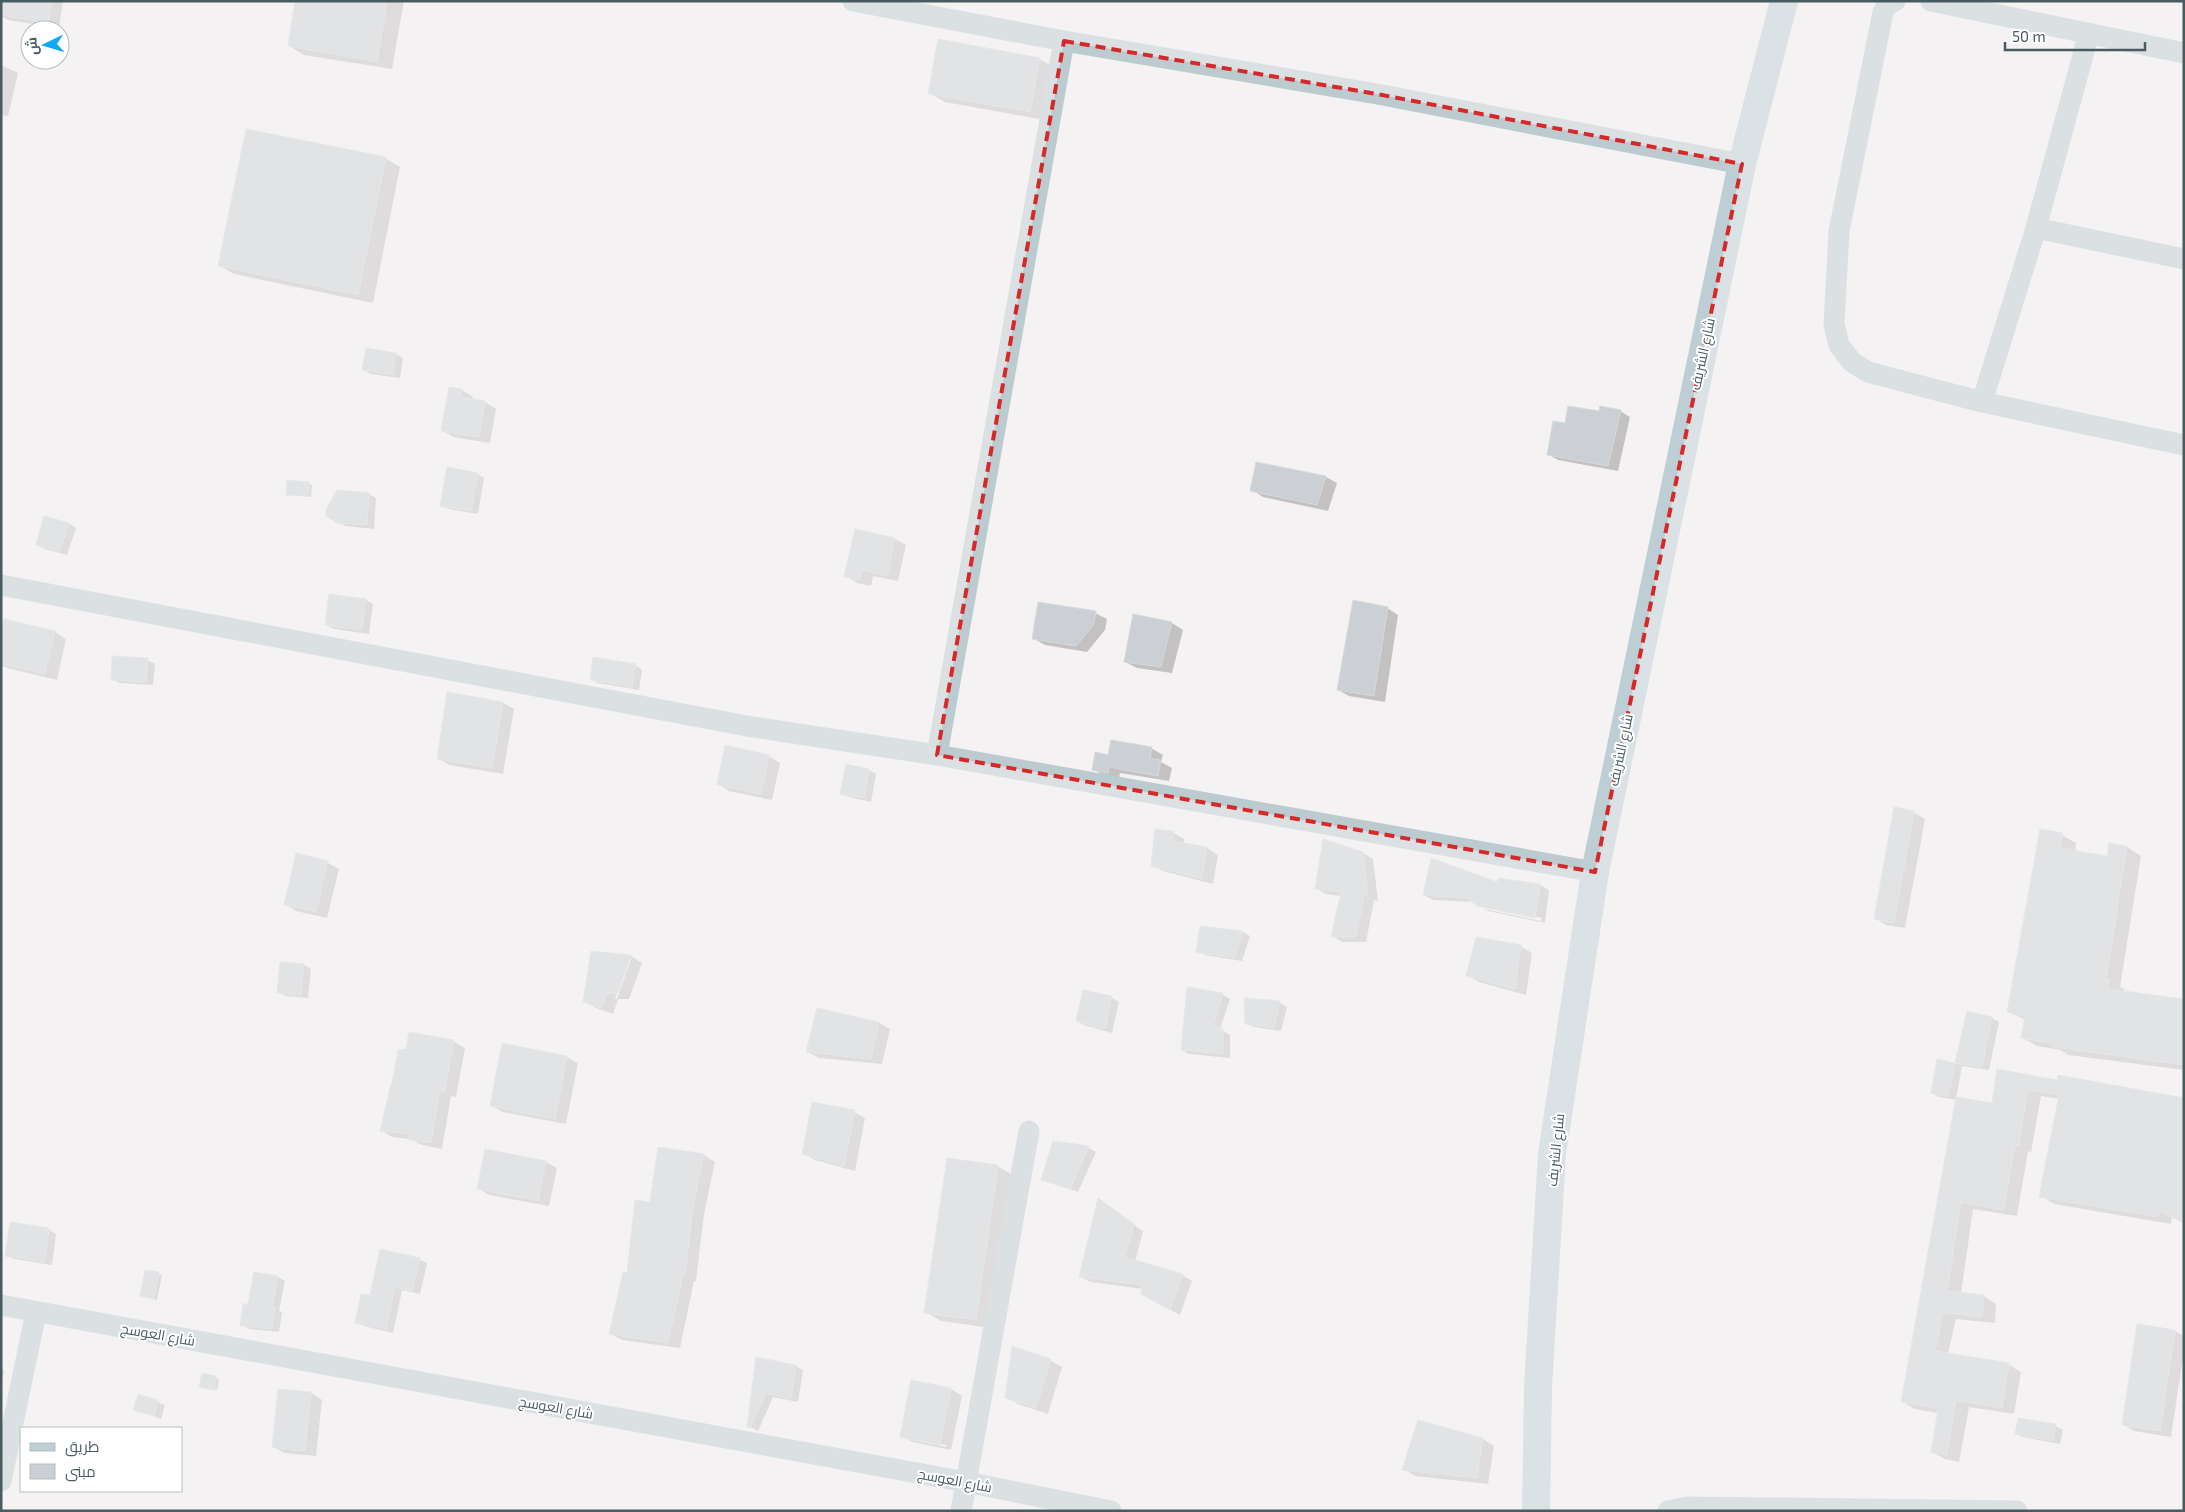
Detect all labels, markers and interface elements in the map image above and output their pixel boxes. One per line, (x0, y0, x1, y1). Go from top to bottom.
north arrow (20, 20, 70, 70)
scale bar (2005, 20, 2145, 52)
text: 50 m (2012, 27, 2046, 45)
text: ش (22, 36, 42, 56)
street label: شارع الشريف (1686, 316, 1719, 392)
street label: شارع الشريف (1604, 712, 1637, 788)
street label: شارع الشريف (1543, 1113, 1568, 1188)
street label: شارع العوسج (119, 1319, 197, 1350)
street label: شارع العوسج (517, 1392, 595, 1423)
legend (20, 1427, 182, 1492)
text: طريق (65, 1437, 99, 1457)
text: مبنى (65, 1462, 96, 1482)
street label: شارع العوسج (916, 1464, 994, 1497)

